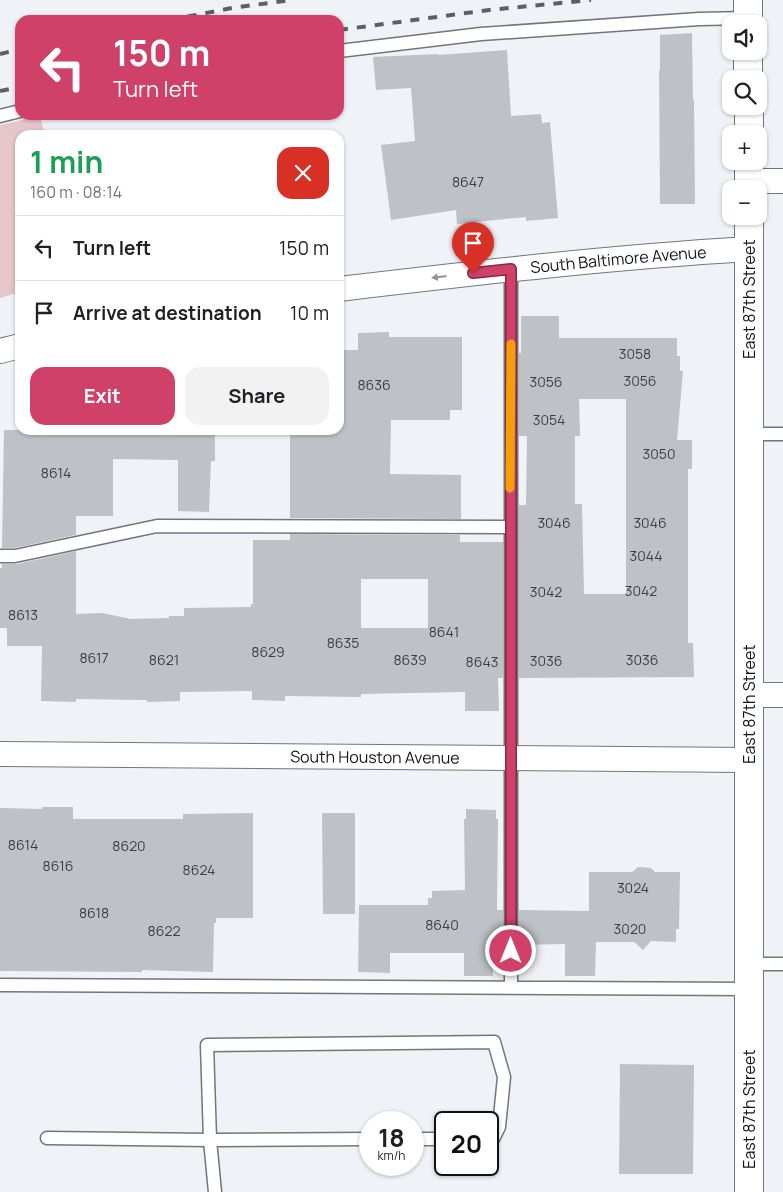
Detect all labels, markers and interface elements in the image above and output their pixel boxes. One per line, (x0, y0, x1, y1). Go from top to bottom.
map controls (722, 15, 767, 225)
button: sound (722, 15, 767, 60)
text: 150 m (113, 29, 210, 77)
icon: left (30, 35, 95, 100)
button: search (722, 70, 767, 115)
text: Turn left (113, 74, 198, 104)
button: + (722, 125, 767, 170)
text: 1 min (30, 141, 103, 182)
button: close (277, 147, 329, 199)
house number: 8647 (452, 172, 484, 191)
button: − (722, 180, 767, 225)
text: 160 m · 08:14 (30, 181, 122, 203)
pin (452, 222, 494, 273)
icon: arrive (459, 229, 487, 257)
icon: left (30, 234, 58, 262)
text: Turn left (73, 235, 151, 261)
text: 150 m (279, 235, 329, 261)
street label: East 87th Street (738, 239, 760, 359)
street label: South Baltimore Avenue (529, 241, 707, 278)
one-way arrow (430, 273, 446, 281)
icon: arrive (30, 299, 58, 327)
text: Arrive at destination (73, 300, 262, 326)
text: 10 m (290, 300, 329, 326)
house number: 3058 (619, 344, 651, 363)
button: Exit (30, 367, 175, 425)
button: Share (185, 367, 329, 425)
house number: 3056 (623, 371, 657, 390)
house number: 3056 (529, 372, 563, 391)
house number: 8636 (357, 375, 391, 394)
house number: 3054 (533, 410, 565, 429)
house number: 3050 (643, 444, 675, 463)
house number: 8614 (41, 463, 71, 482)
house number: 3046 (537, 513, 571, 532)
house number: 3046 (633, 513, 667, 532)
house number: 3044 (630, 546, 662, 565)
house number: 3042 (625, 581, 657, 600)
house number: 3042 (530, 582, 562, 601)
house number: 8613 (8, 605, 38, 624)
house number: 8641 (429, 622, 459, 641)
house number: 8635 (327, 633, 359, 652)
house number: 8629 (251, 642, 285, 661)
street label: East 87th Street (738, 644, 760, 764)
house number: 8617 (79, 648, 109, 667)
house number: 8621 (149, 650, 179, 669)
house number: 8639 (393, 650, 427, 669)
house number: 3036 (626, 650, 658, 669)
house number: 3036 (530, 651, 562, 670)
house number: 8643 (466, 652, 498, 671)
street label: South Houston Avenue (290, 745, 460, 769)
house number: 8614 (8, 835, 38, 854)
house number: 8620 (112, 836, 146, 855)
house number: 8616 (43, 856, 73, 875)
house number: 8624 (183, 860, 215, 879)
house number: 3024 (617, 878, 649, 897)
house number: 8618 (79, 903, 109, 922)
house number: 8640 (425, 915, 459, 934)
house number: 3020 (614, 919, 646, 938)
house number: 8622 (148, 921, 180, 940)
position arrow (484, 924, 536, 976)
street label: East 87th Street (738, 1049, 760, 1169)
speed limit sign: 20 (434, 1111, 499, 1176)
text: 18 (378, 1120, 405, 1155)
text: km/h (378, 1147, 405, 1164)

